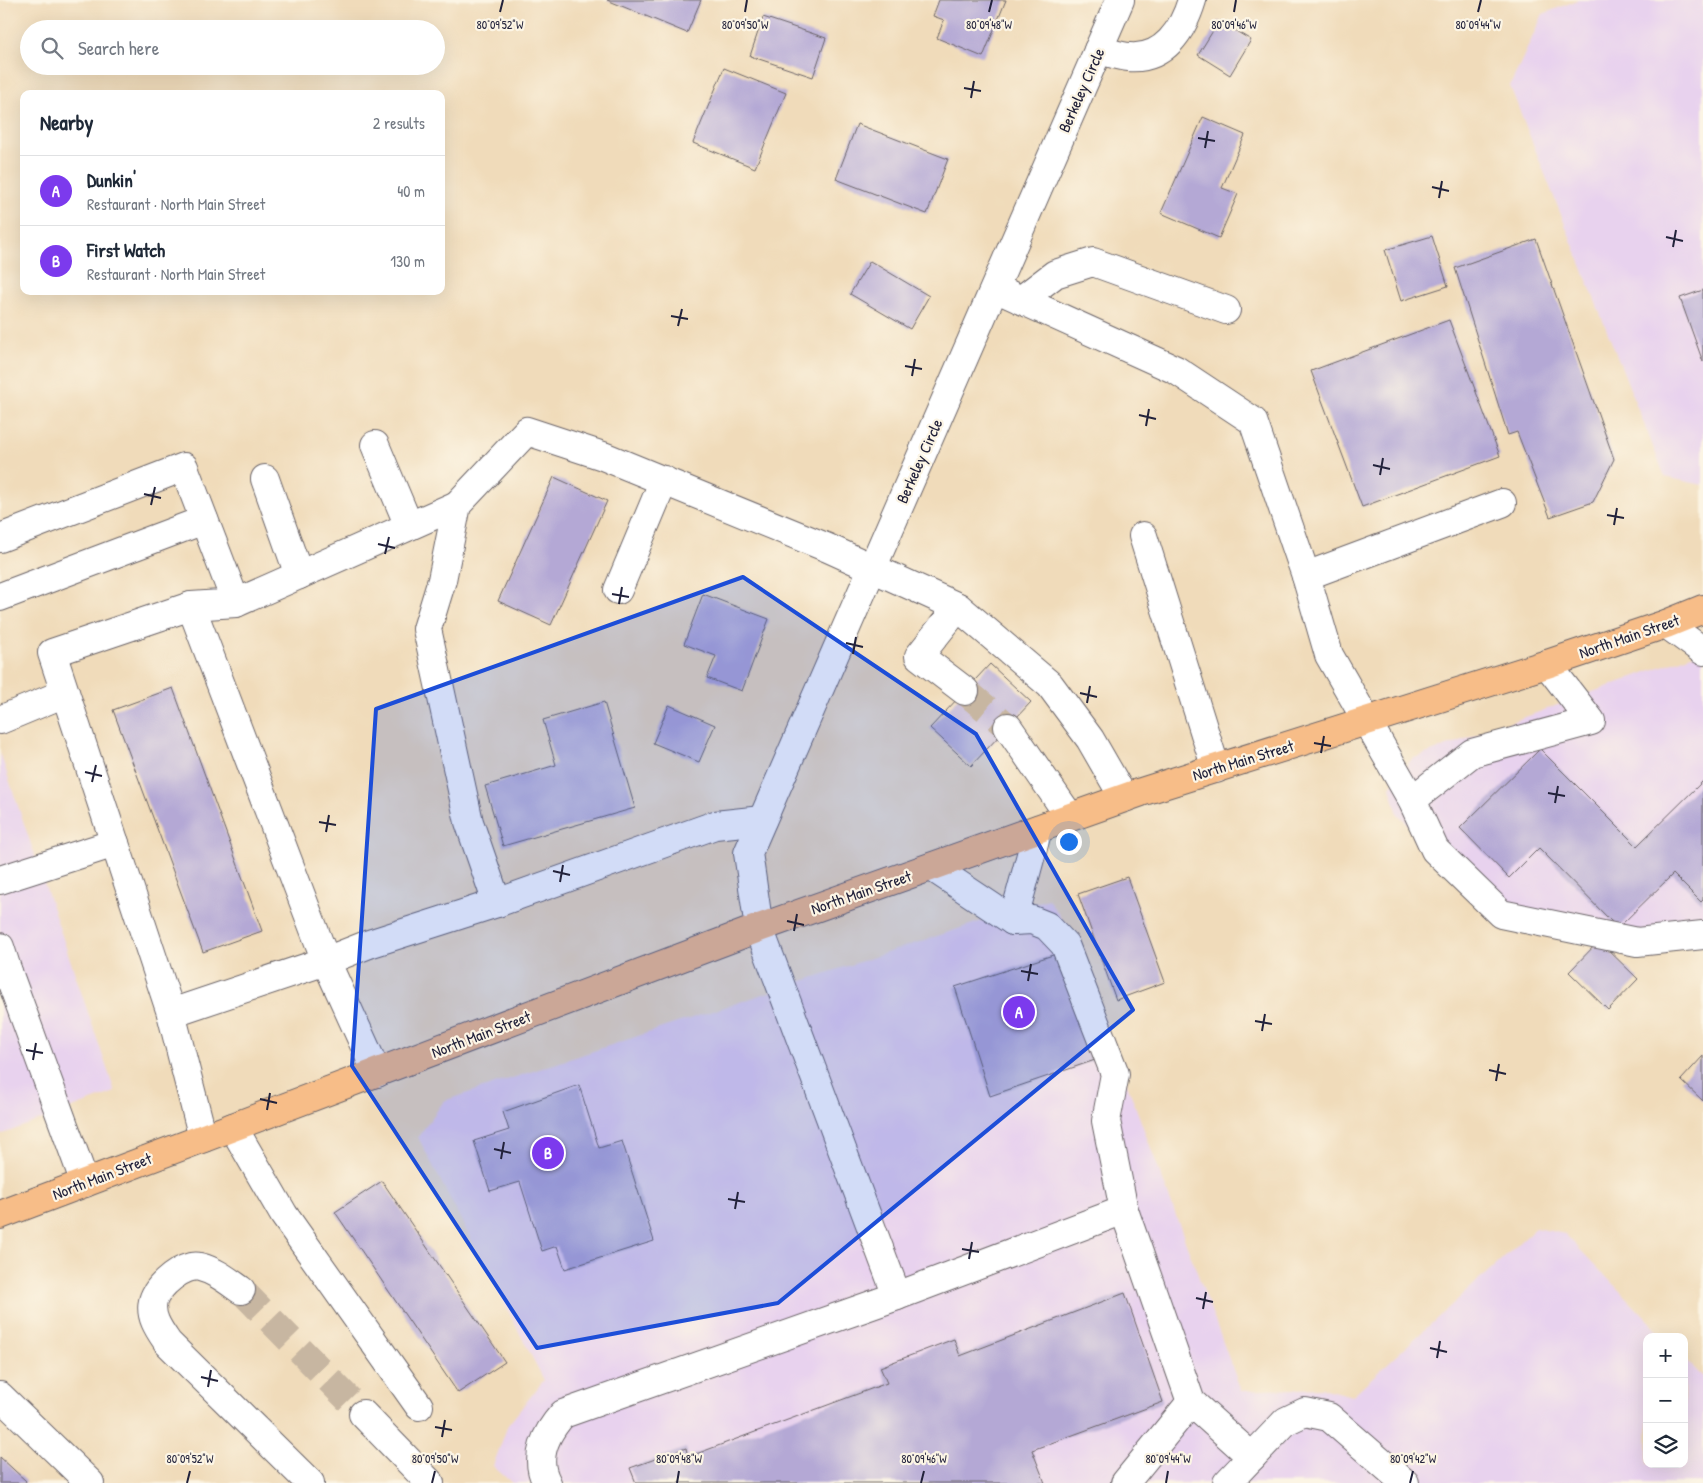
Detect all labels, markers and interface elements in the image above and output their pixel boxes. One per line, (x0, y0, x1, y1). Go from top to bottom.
text: 80°09'52"W (477, 16, 524, 33)
text: 80°09'50"W (722, 16, 769, 33)
text: 80°09'48"W (966, 16, 1013, 33)
text: 80°09'46"W (1211, 16, 1257, 33)
text: 80°09'44"W (1455, 16, 1501, 33)
search box (20, 20, 445, 75)
icon: search (38, 34, 66, 62)
text: Search here (78, 35, 159, 61)
street label: Berkeley Circle (1053, 44, 1110, 136)
text: Nearby (40, 108, 93, 137)
text: 2 results (373, 112, 425, 134)
text: Dunkin' (87, 167, 136, 193)
text: A (52, 180, 60, 202)
text: 40 m (397, 180, 425, 202)
text: Restaurant · North Main Street (87, 193, 265, 215)
text: First Watch (87, 237, 165, 263)
text: B (52, 250, 60, 272)
text: 130 m (390, 250, 425, 272)
text: Restaurant · North Main Street (87, 263, 265, 285)
street label: Berkeley Circle (891, 415, 948, 507)
street label: North Main Street (1576, 608, 1682, 663)
street label: North Main Street (1190, 734, 1297, 786)
your location (1056, 829, 1082, 855)
street label: North Main Street (808, 864, 914, 919)
pin: A (1003, 993, 1035, 1031)
street label: North Main Street (428, 1005, 534, 1063)
pin: B (532, 1134, 564, 1172)
street label: North Main Street (49, 1147, 155, 1205)
map controls (1643, 1333, 1688, 1468)
button: + (1643, 1333, 1688, 1378)
button: − (1643, 1378, 1688, 1423)
button: layers (1643, 1423, 1688, 1468)
text: 80°09'52"W (167, 1450, 214, 1467)
text: 80°09'50"W (412, 1450, 459, 1467)
text: 80°09'48"W (656, 1450, 703, 1467)
text: 80°09'46"W (901, 1450, 947, 1467)
text: 80°09'44"W (1145, 1450, 1191, 1467)
text: 80°09'42"W (1390, 1450, 1437, 1467)

